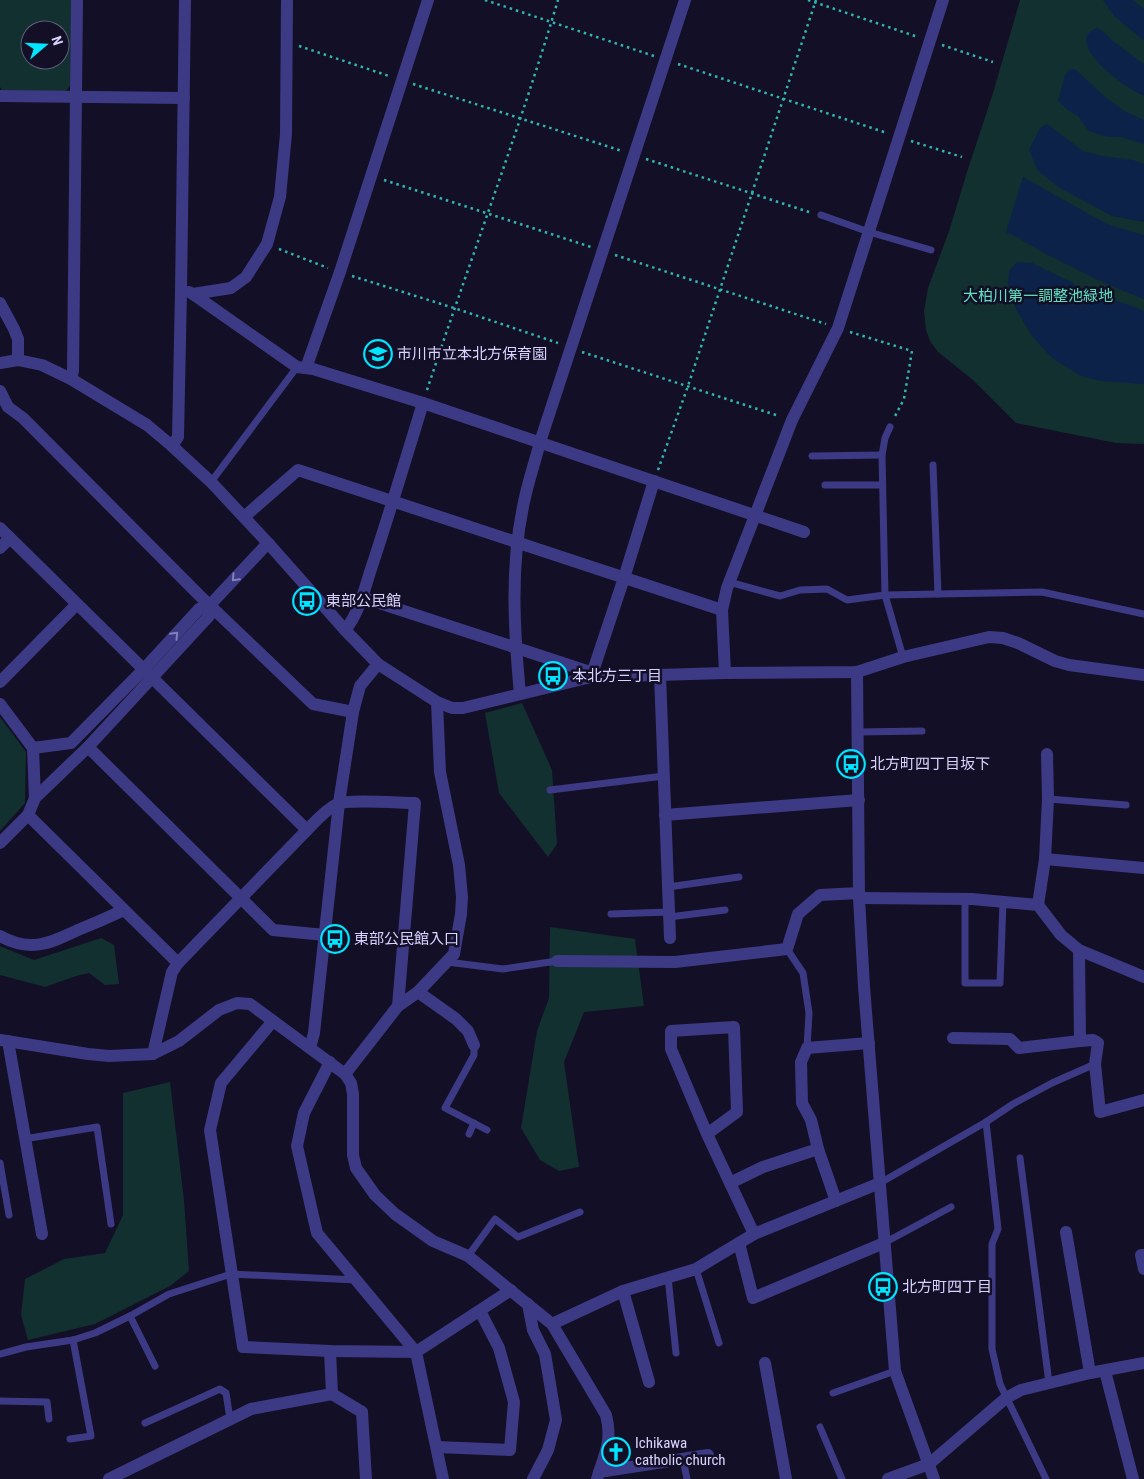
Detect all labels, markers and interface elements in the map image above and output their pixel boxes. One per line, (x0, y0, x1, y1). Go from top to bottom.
north arrow (20, 20, 70, 70)
text: N (48, 34, 66, 47)
park label: 大柏川第一調整池緑地 (963, 287, 1113, 305)
school or university icon: 市川市立本北方保育園 (363, 339, 393, 369)
place label: 市川市立本北方保育園 (397, 345, 547, 363)
one-way arrow (232, 573, 241, 582)
bus stop icon: 東部公民館 (292, 586, 322, 616)
place label: 東部公民館 (326, 592, 401, 610)
one-way arrow (169, 632, 178, 641)
bus stop icon: 本北方三丁目 (538, 661, 568, 691)
place label: 本北方三丁目 (572, 667, 662, 685)
bus stop icon: 北方町四丁目坂下 (836, 749, 866, 779)
place label: 北方町四丁目坂下 (870, 755, 990, 773)
bus stop icon: 東部公民館入口 (320, 924, 350, 954)
place label: 東部公民館入口 (354, 930, 459, 948)
bus stop icon: 北方町四丁目 (868, 1272, 898, 1302)
place label: 北方町四丁目 (902, 1278, 992, 1296)
place label: Ichikawa catholic church (635, 1434, 726, 1469)
church icon: Ichikawa catholic church (601, 1437, 631, 1467)

